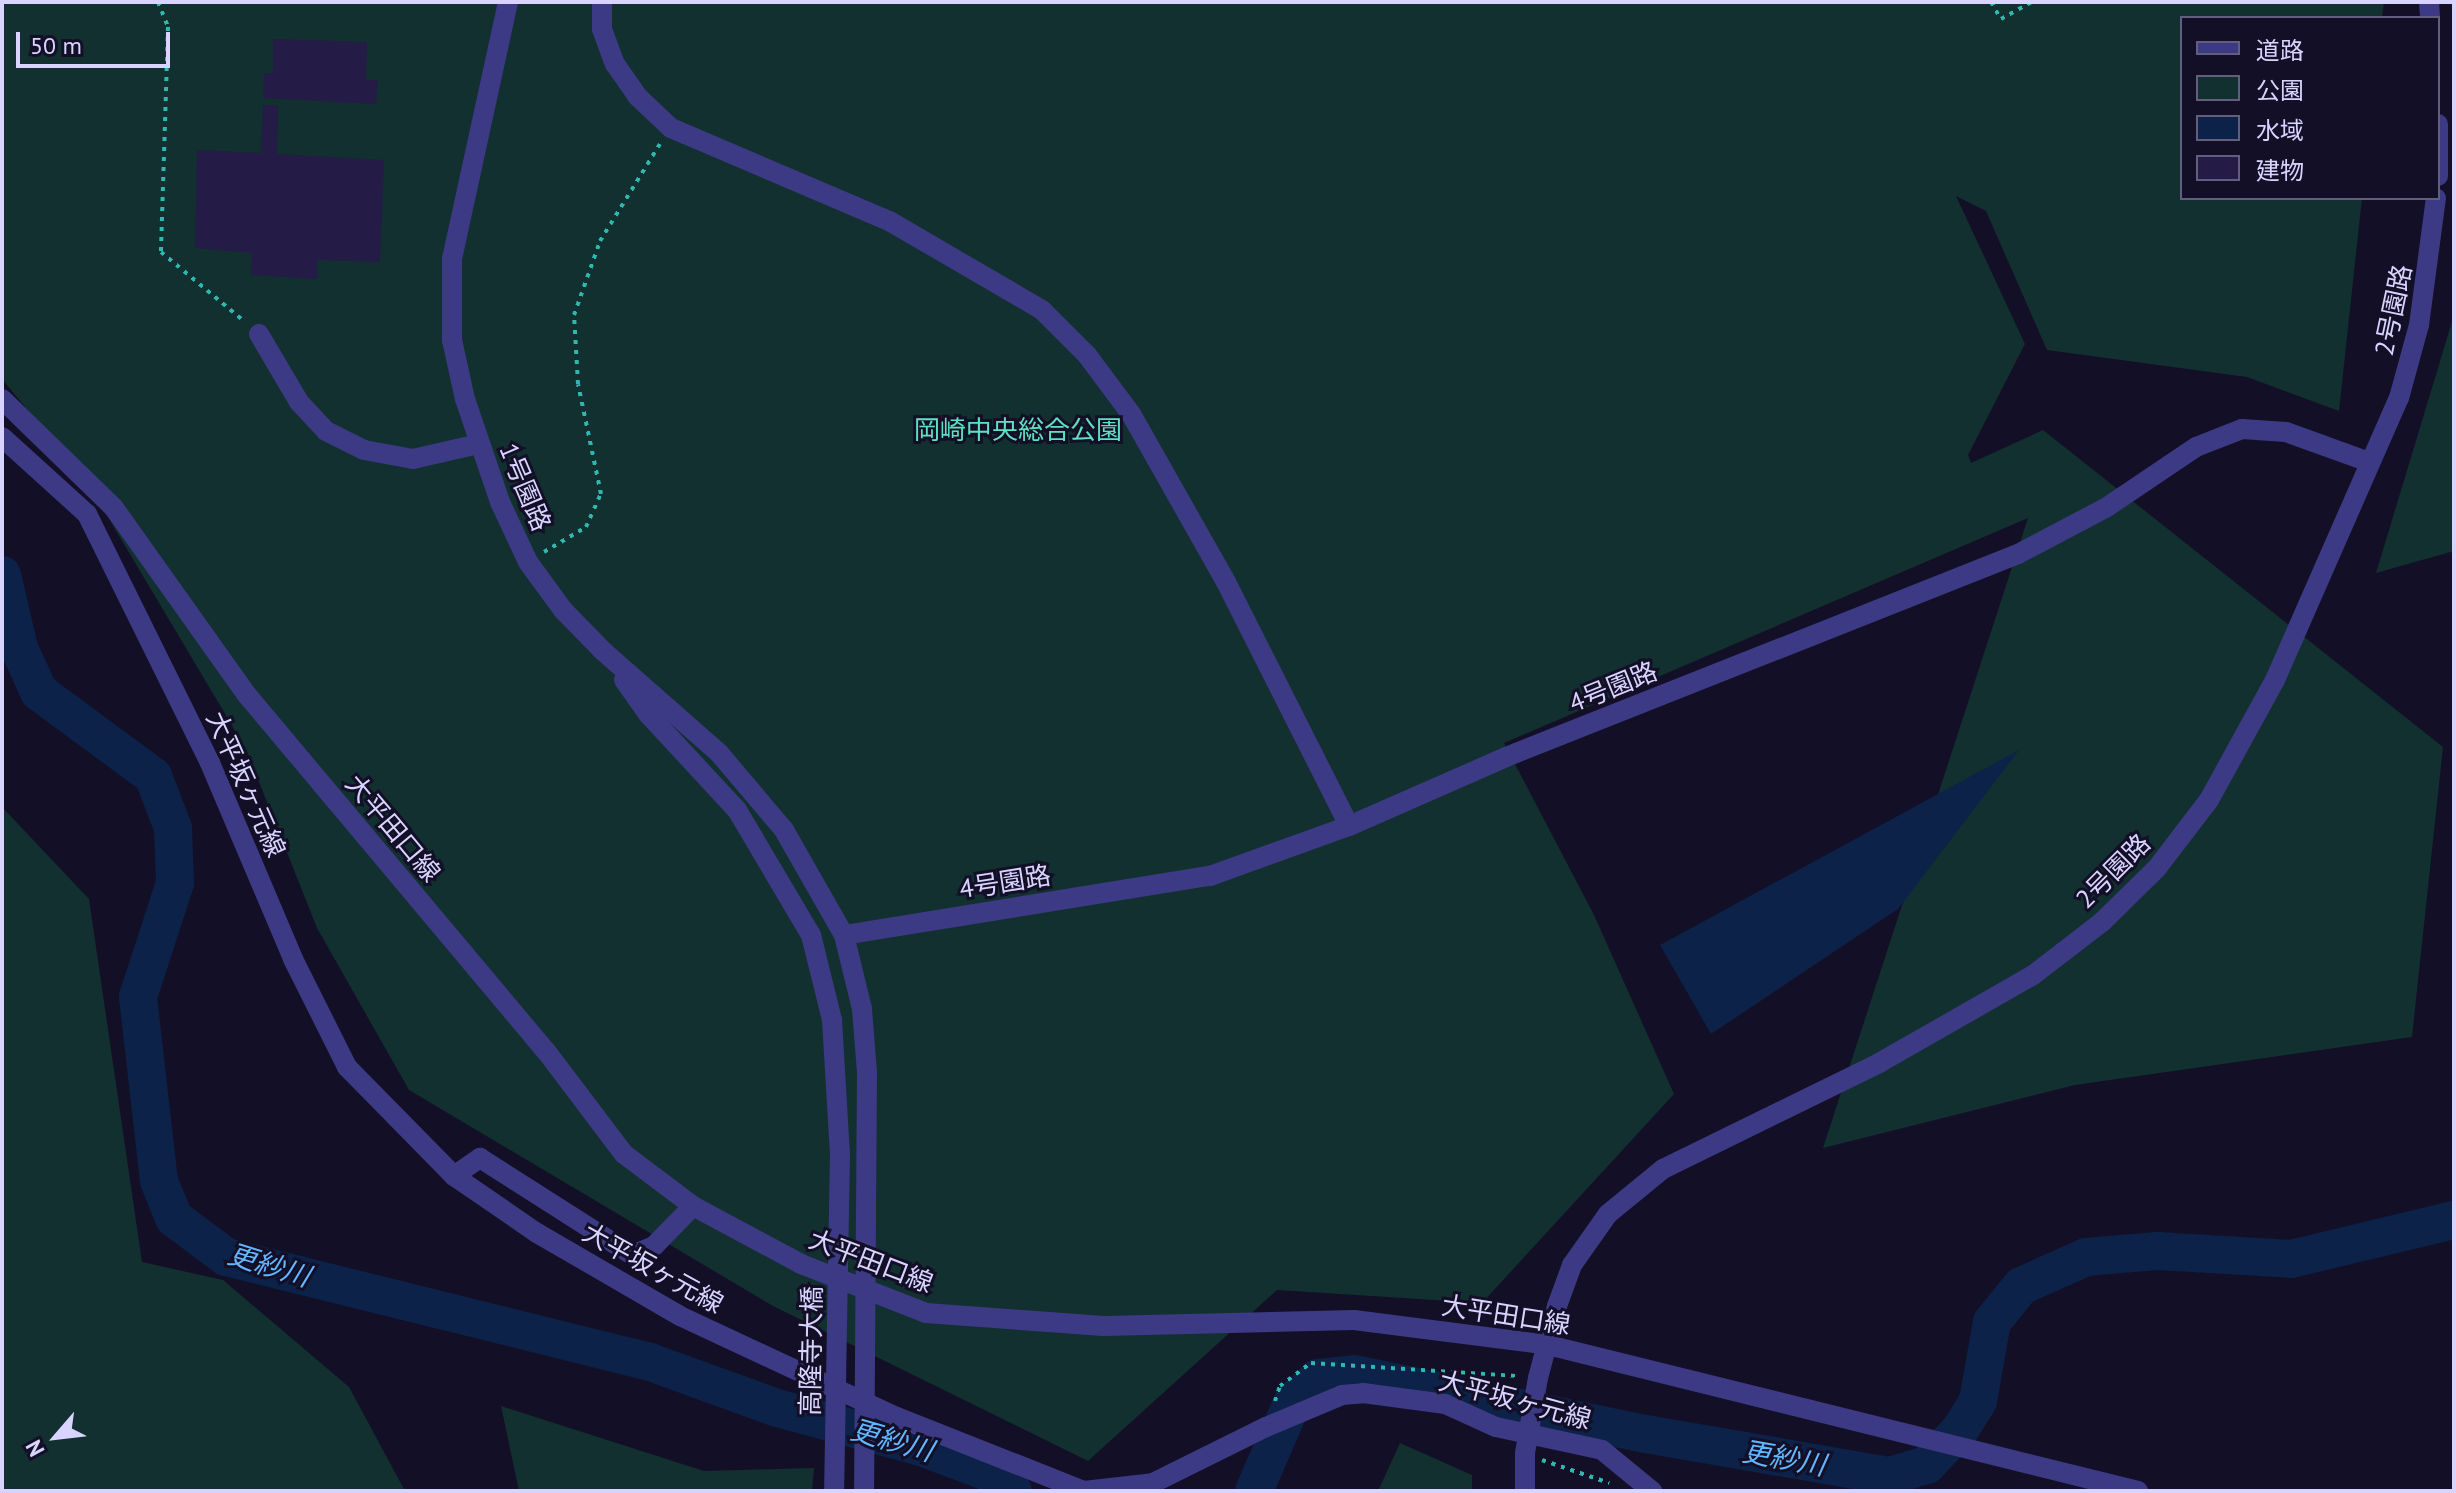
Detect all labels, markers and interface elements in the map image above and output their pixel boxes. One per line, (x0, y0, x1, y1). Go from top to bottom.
scale bar (20, 16, 174, 66)
legend (2180, 16, 2440, 200)
text: 50 m (30, 30, 82, 61)
text: 道路 (2256, 35, 2304, 66)
text: 公園 (2256, 75, 2304, 106)
text: 水域 (2256, 115, 2304, 146)
text: 建物 (2256, 155, 2304, 186)
street label: 2号園路 (2368, 262, 2418, 358)
park label: 岡崎中央総合公園 (914, 414, 1122, 446)
street label: 1号園路 (493, 438, 557, 536)
street label: 4号園路 (1564, 655, 1662, 719)
street label: 大平坂ヶ元線 (200, 706, 292, 862)
street label: 大平田口線 (339, 768, 447, 888)
street label: 2号園路 (2069, 827, 2157, 915)
street label: 4号園路 (957, 859, 1053, 905)
street label: 大平坂ヶ元線 (577, 1217, 729, 1319)
street label: 大平田口線 (805, 1223, 937, 1299)
water label: 更紗川 (224, 1237, 314, 1293)
street label: 高隆寺大橋 (794, 1286, 828, 1416)
street label: 大平田口線 (1439, 1289, 1573, 1341)
street label: 大平坂ヶ元線 (1436, 1365, 1594, 1435)
north arrow (16, 1397, 96, 1477)
water label: 更紗川 (847, 1412, 937, 1468)
water label: 更紗川 (1740, 1434, 1828, 1482)
text: N (19, 1435, 51, 1461)

